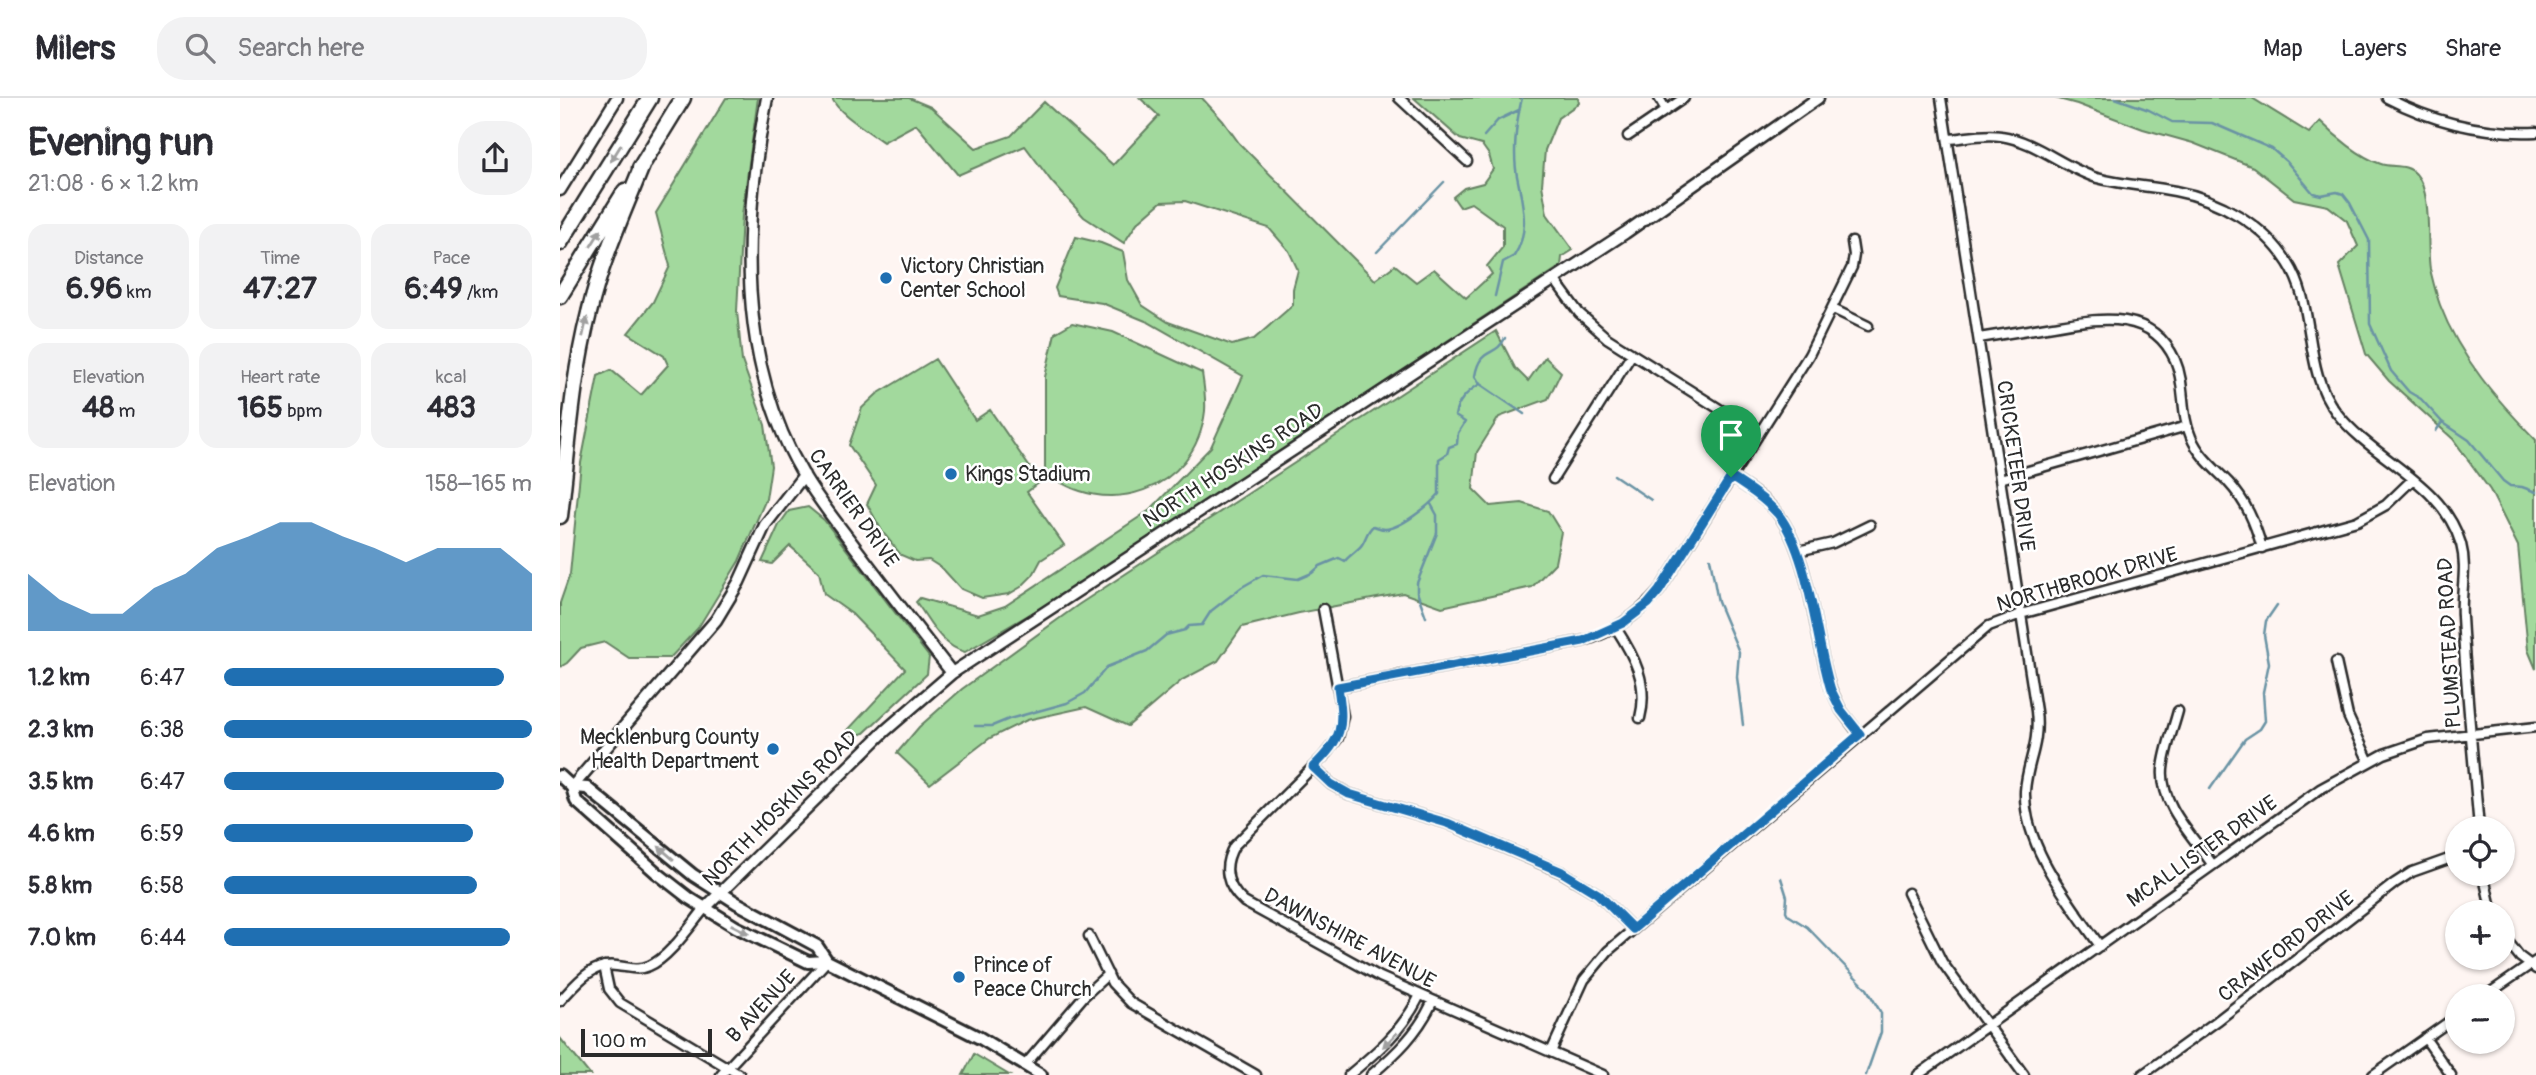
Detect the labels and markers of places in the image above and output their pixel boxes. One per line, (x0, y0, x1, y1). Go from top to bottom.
place label: Victory Christian Center School (900, 253, 1044, 304)
marker: Victory Christian Center School (878, 270, 894, 286)
pin (1701, 405, 1761, 477)
place label: Kings Stadium (965, 461, 1091, 488)
marker: Kings Stadium (943, 466, 959, 482)
place label: Mecklenburg County Health Department (580, 724, 760, 775)
marker: Mecklenburg County Health Department (765, 741, 781, 757)
place label: Prince of Peace Church (973, 952, 1092, 1003)
marker: Prince of Peace Church (951, 969, 967, 985)

